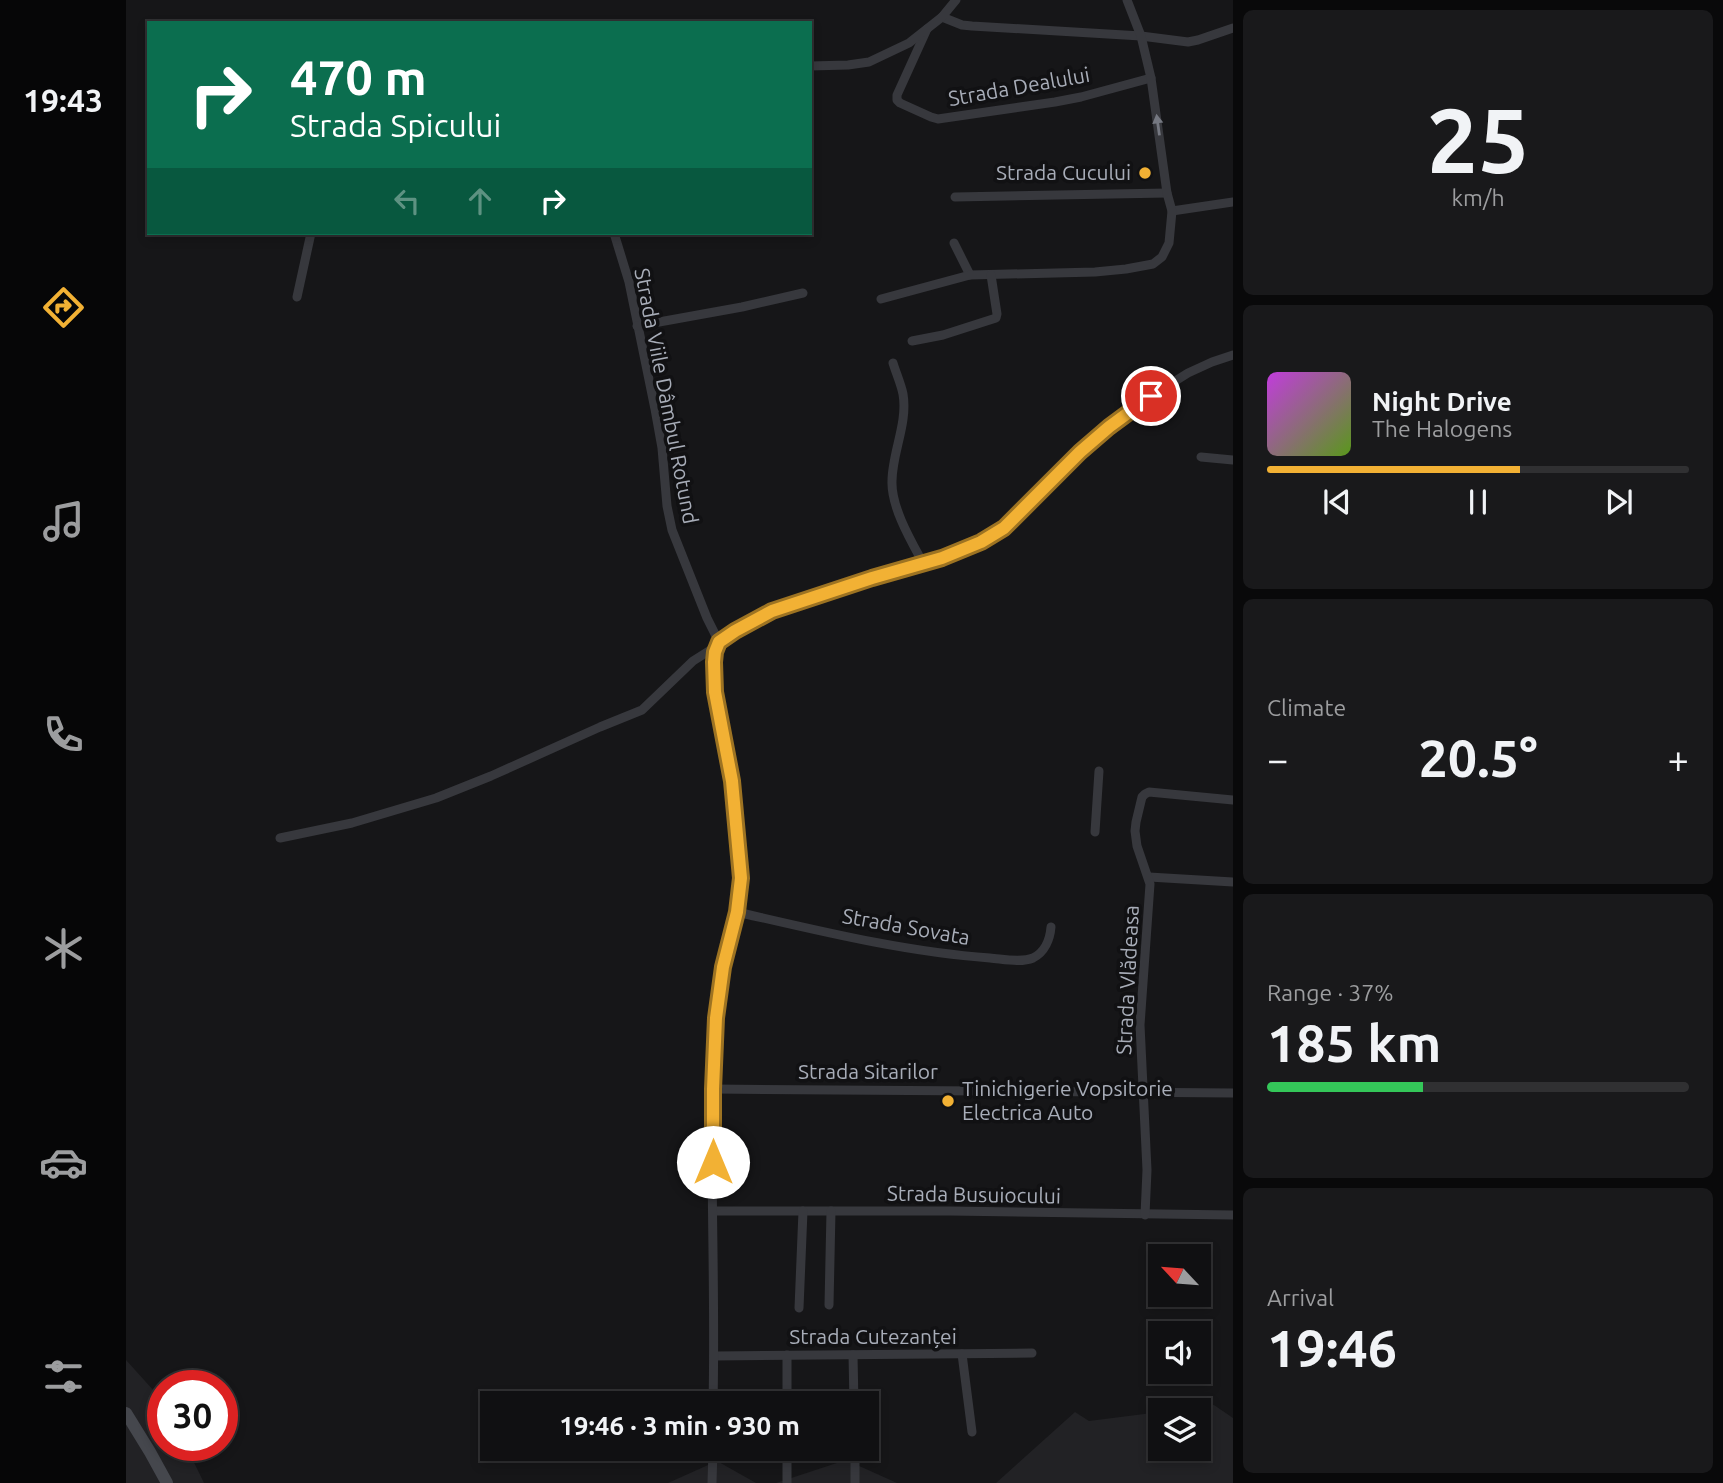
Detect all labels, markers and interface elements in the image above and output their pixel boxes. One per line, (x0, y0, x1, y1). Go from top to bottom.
icon: right (175, 49, 266, 140)
text: 470 m (290, 49, 427, 104)
street label: Strada Dealului (946, 62, 1091, 110)
text: 19:43 (23, 82, 103, 118)
text: 25 (1427, 88, 1529, 190)
text: Strada Spicului (290, 107, 501, 143)
one-way arrow (1152, 114, 1163, 136)
place label: Strada Cucului (996, 160, 1131, 184)
marker: Strada Cucului (1137, 165, 1153, 181)
icon: left (388, 182, 426, 220)
icon: ahead (461, 182, 499, 220)
icon: right (534, 182, 572, 220)
text: km/h (1451, 185, 1505, 210)
street label: Strada Viile Dâmbul Rotund (630, 266, 704, 526)
icon: directions (39, 283, 88, 332)
pin (1121, 366, 1181, 426)
icon: arrive (1132, 377, 1170, 415)
text: Night Drive (1372, 387, 1512, 416)
text: The Halogens (1372, 416, 1512, 441)
icon: previous (1318, 483, 1356, 521)
icon: pause (1459, 483, 1497, 521)
icon: next (1600, 483, 1638, 521)
icon: music (39, 497, 88, 546)
text: Climate (1267, 695, 1346, 720)
icon: phone (39, 710, 88, 759)
text: 20.5° (1418, 729, 1538, 787)
text: − (1267, 738, 1288, 780)
text: + (1668, 738, 1689, 780)
street label: Strada Sovata (840, 903, 972, 949)
street label: Strada Vlădeasa (1111, 904, 1143, 1056)
icon: climate (39, 924, 88, 973)
text: Range · 37% (1267, 980, 1394, 1005)
text: 185 km (1267, 1014, 1441, 1072)
street label: Strada Sitarilor (798, 1059, 938, 1083)
place label: Tinichigerie Vopsitorie Electrica Auto (962, 1076, 1173, 1124)
marker: Tinichigerie Vopsitorie Electrica Auto (940, 1093, 956, 1109)
position arrow (676, 1125, 750, 1199)
icon: car (39, 1138, 88, 1187)
street label: Strada Busuiocului (887, 1180, 1061, 1208)
north arrow (1148, 1244, 1211, 1307)
map controls (1148, 1244, 1211, 1461)
text: Arrival (1267, 1285, 1334, 1310)
text: 19:46 (1267, 1319, 1397, 1377)
button: sound (1148, 1321, 1211, 1384)
street label: Strada Cutezanței (789, 1324, 957, 1348)
icon: filters (39, 1352, 88, 1401)
speed limit sign: 30 (147, 1370, 238, 1461)
button: layers (1148, 1398, 1211, 1461)
text: 19:46 · 3 min · 930 m (559, 1411, 800, 1440)

